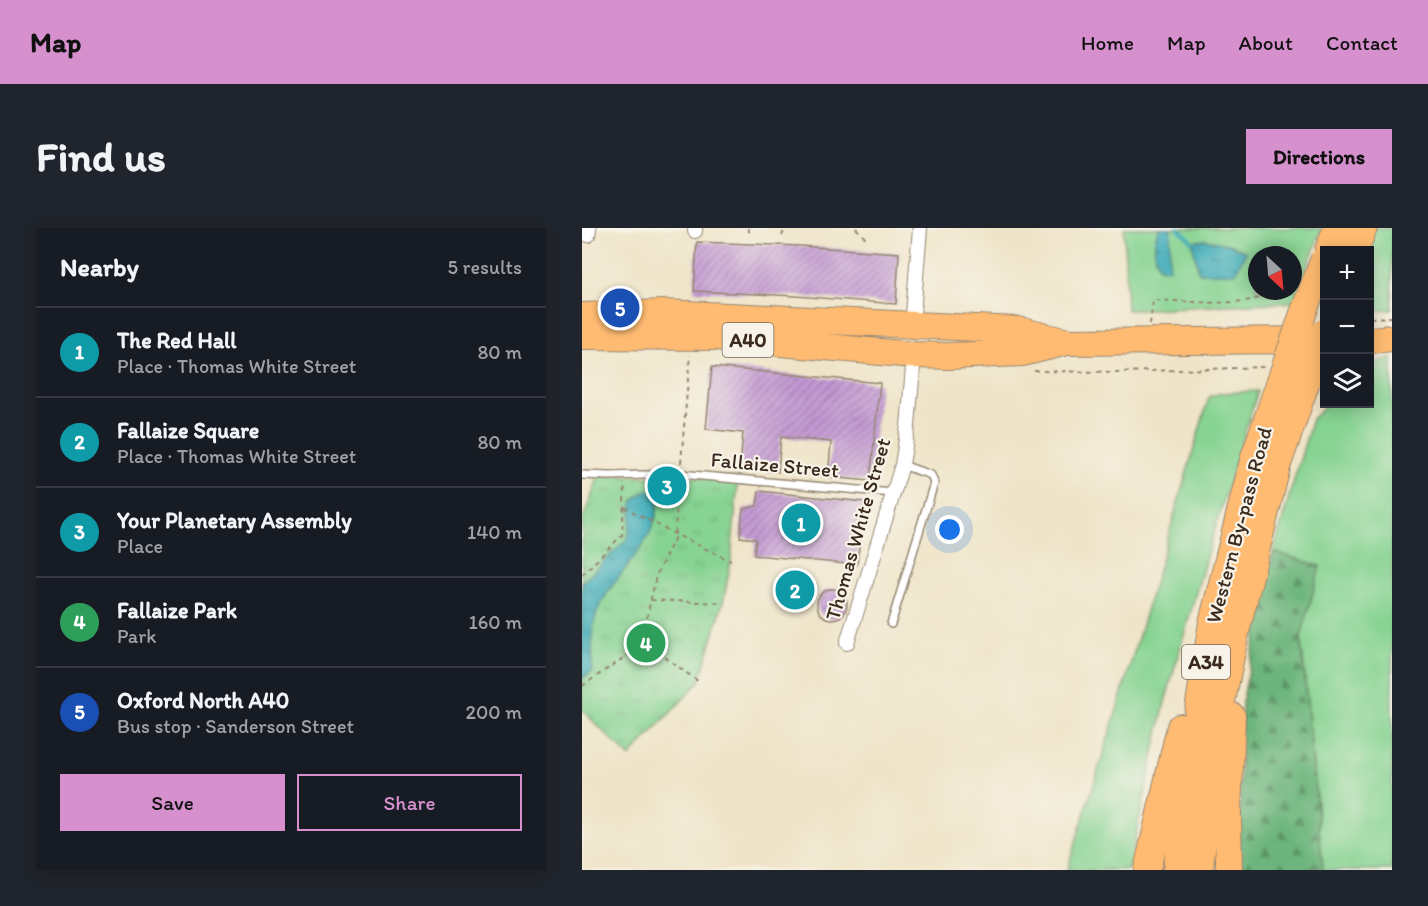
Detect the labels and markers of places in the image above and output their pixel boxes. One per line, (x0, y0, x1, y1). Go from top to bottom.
pin: 5 (600, 286, 639, 331)
pin: 3 (648, 464, 686, 508)
pin: 1 (782, 500, 820, 546)
pin: 2 (776, 568, 814, 613)
pin: 4 (626, 620, 666, 666)

